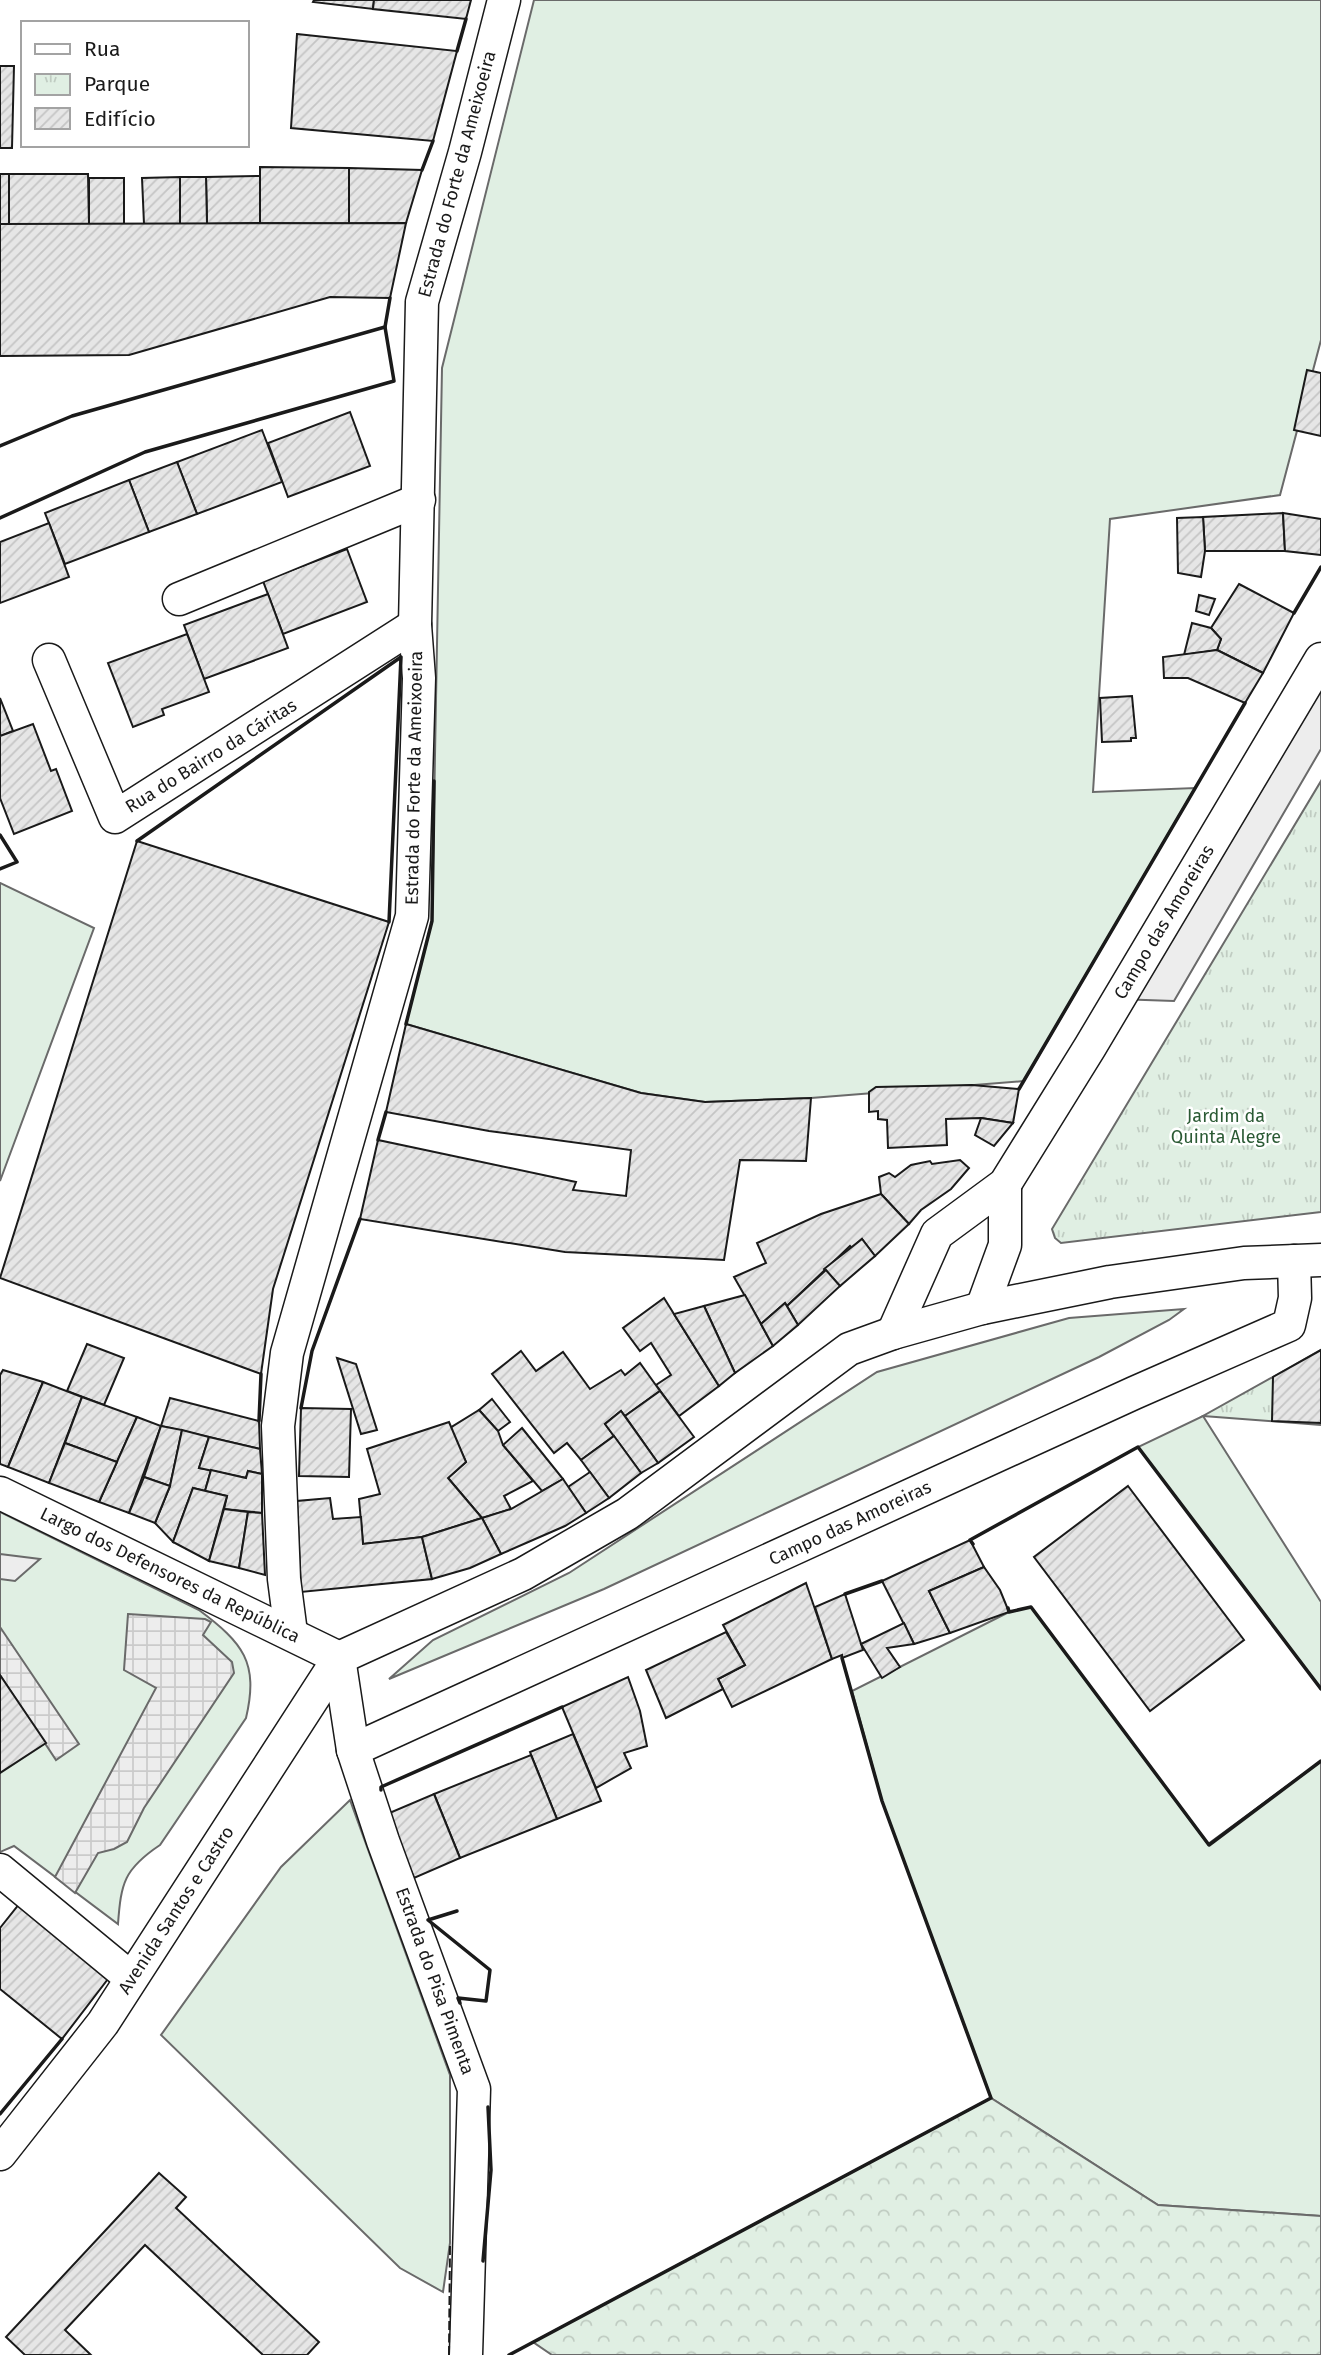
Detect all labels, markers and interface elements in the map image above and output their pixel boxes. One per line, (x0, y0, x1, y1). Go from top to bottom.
legend (21, 21, 248, 147)
text: Rua (84, 36, 120, 62)
street label: Estrada do Forte da Ameixoeira (413, 48, 501, 300)
text: Parque (84, 71, 150, 97)
text: Edifício (84, 106, 156, 132)
street label: Estrada do Forte da Ameixoeira (401, 651, 427, 905)
street label: Rua do Bairro da Cáritas (121, 694, 301, 818)
street label: Campo das Amoreiras (1109, 841, 1219, 1003)
park label: Jardim da Quinta Alegre (1171, 1105, 1281, 1148)
street label: Campo das Amoreiras (765, 1476, 935, 1570)
street label: Largo dos Defensores da República (37, 1502, 303, 1648)
street label: Avenida Santos e Castro (113, 1822, 239, 1998)
street label: Estrada do Pisa Pimenta (391, 1884, 479, 2078)

